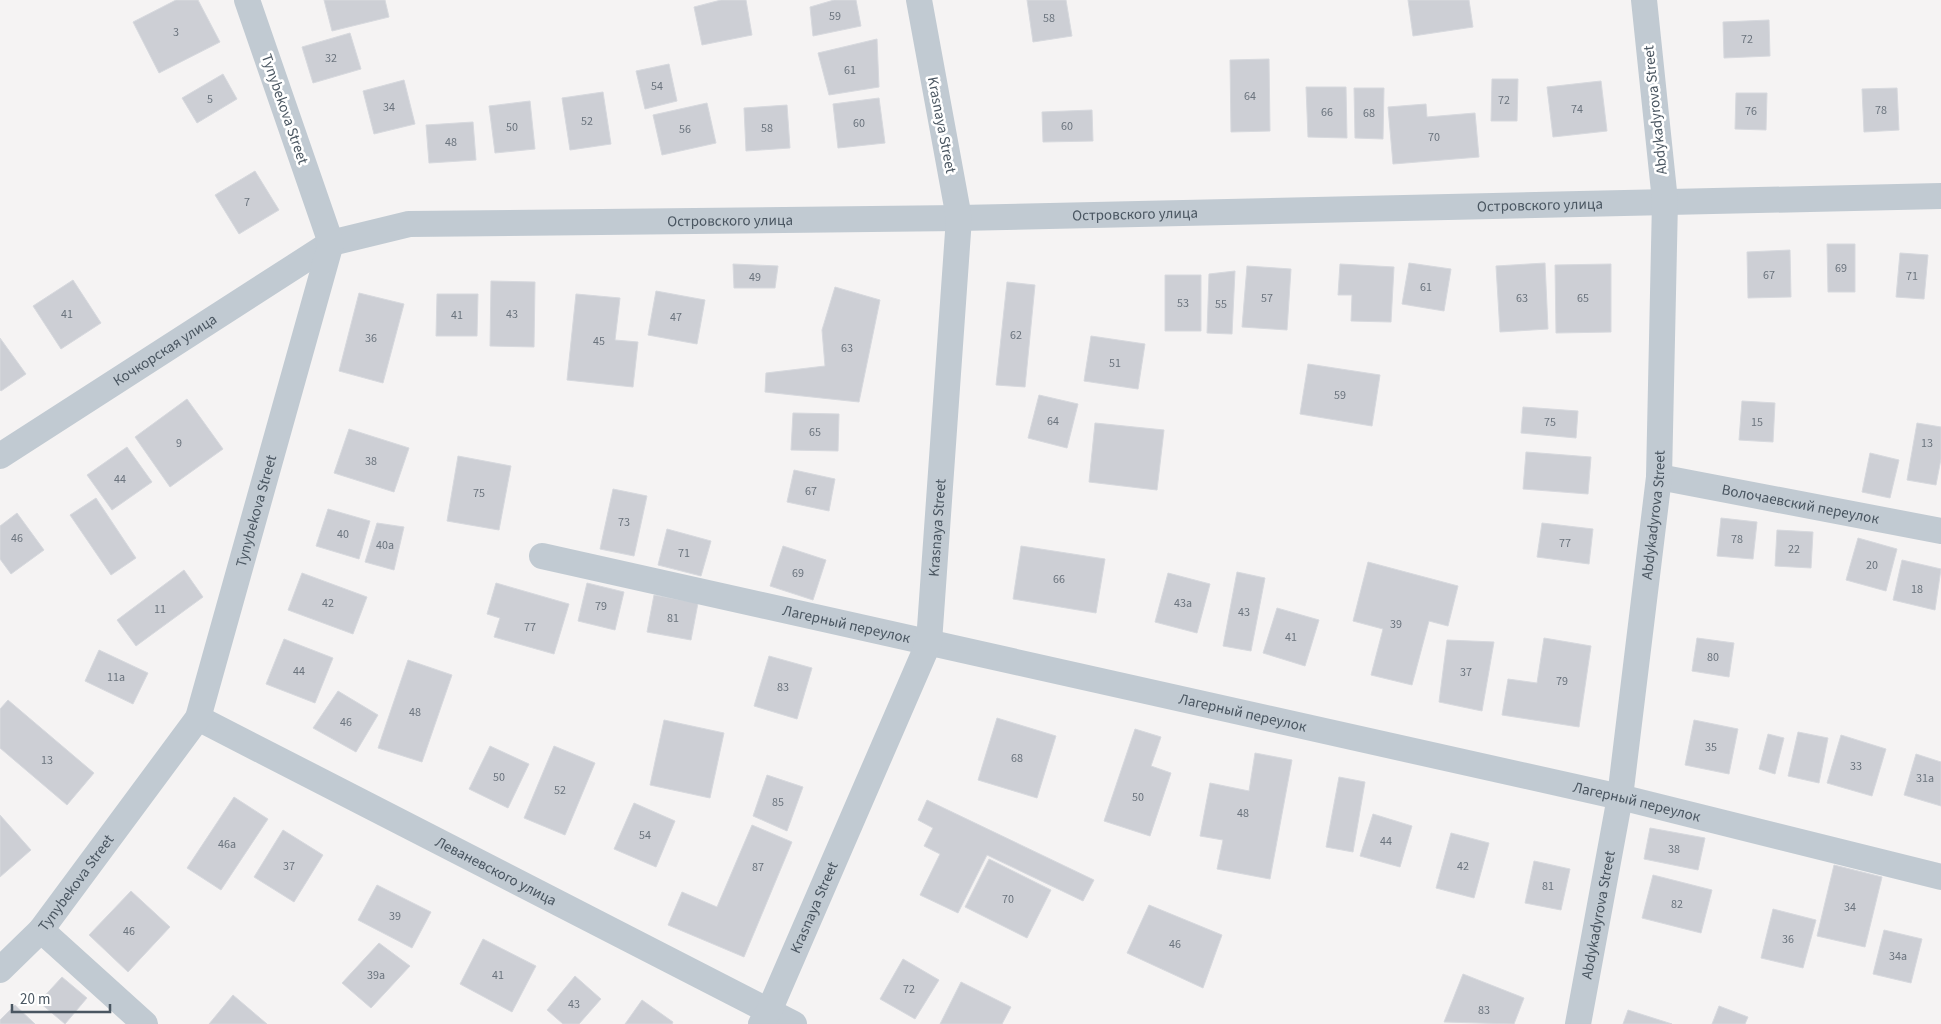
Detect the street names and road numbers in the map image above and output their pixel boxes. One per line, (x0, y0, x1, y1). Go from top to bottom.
street label: Abdykadyrova Street (1638, 44, 1673, 176)
street label: Tynybekova Street (256, 51, 313, 167)
street label: Krasnaya Street (922, 75, 961, 175)
street label: Островского улица (1477, 194, 1603, 217)
street label: Островского улица (1072, 203, 1198, 226)
street label: Островского улица (667, 210, 793, 232)
street label: Кочкорская улица (109, 309, 221, 392)
street label: Abdykadyrova Street (1637, 450, 1671, 581)
street label: Tynybekova Street (231, 453, 282, 570)
street label: Krasnaya Street (924, 478, 952, 577)
street label: Волочаевский переулок (1720, 479, 1881, 530)
street label: Лагерный переулок (780, 600, 913, 649)
street label: Лагерный переулок (1177, 689, 1309, 738)
street label: Лагерный переулок (1571, 777, 1703, 828)
street label: Tynybekova Street (33, 830, 119, 936)
street label: Леваневского улица (431, 832, 560, 911)
street label: Abdykadyrova Street (1577, 849, 1621, 981)
street label: Krasnaya Street (785, 859, 843, 957)

